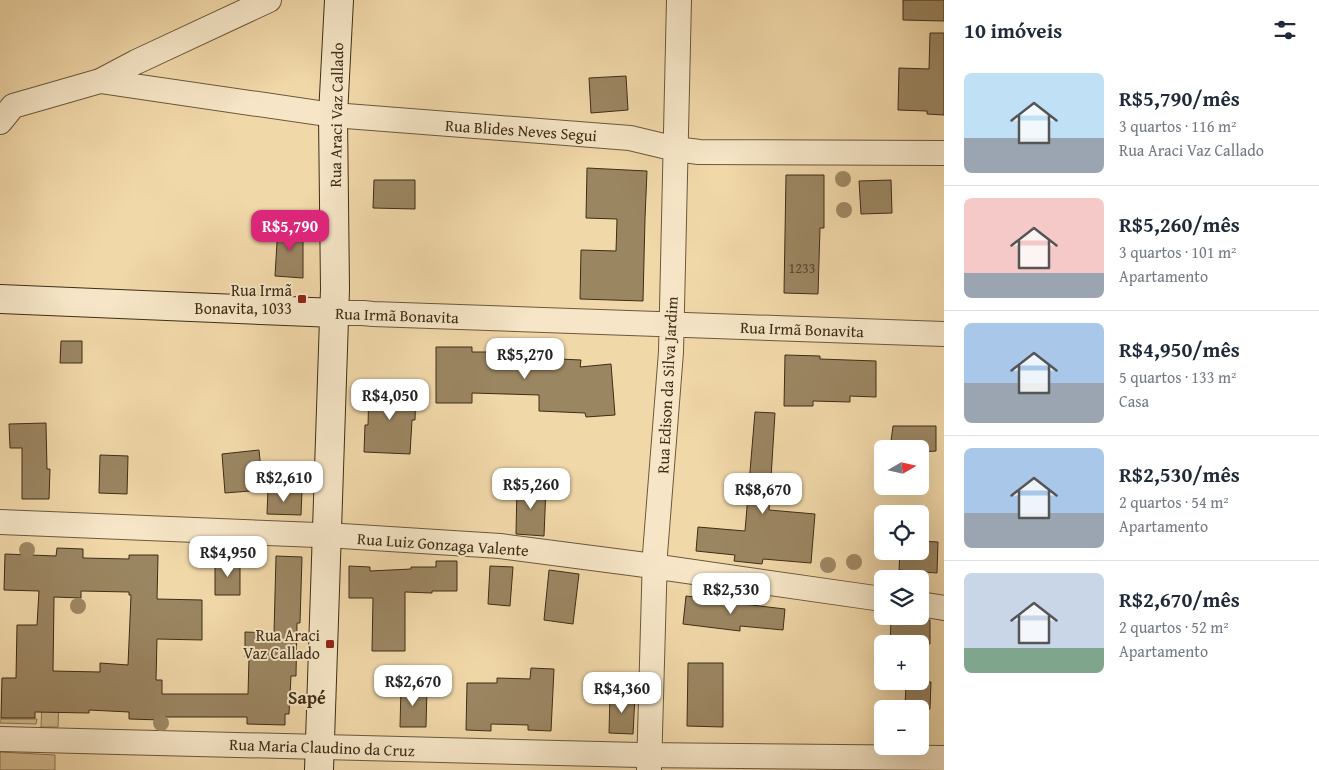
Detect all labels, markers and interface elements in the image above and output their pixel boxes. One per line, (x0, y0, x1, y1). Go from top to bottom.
text: 10 imóveis (964, 15, 1062, 46)
icon: filters (1271, 16, 1299, 44)
street label: Rua Araci Vaz Callado (323, 42, 349, 188)
text: R$5,790/mês (1119, 83, 1240, 114)
icon: home (1004, 93, 1064, 153)
street label: Rua Blides Neves Segui (444, 113, 598, 147)
text: 3 quartos · 116 m² (1119, 114, 1236, 138)
text: Rua Araci Vaz Callado (1119, 138, 1264, 162)
text: R$5,260/mês (1119, 209, 1240, 240)
pin: R$5,790 (244, 210, 336, 252)
text: R$5,790 (262, 214, 318, 238)
icon: home (1004, 218, 1064, 278)
text: 3 quartos · 101 m² (1119, 240, 1236, 264)
house number: 1233 (789, 258, 815, 278)
text: Apartamento (1119, 264, 1208, 288)
place label: Rua Irmã Bonavita, 1033 (195, 278, 292, 320)
marker: Rua Irmã Bonavita, 1033 (296, 293, 308, 305)
street label: Rua Edison da Silva Jardim (650, 296, 684, 474)
street label: Rua Irmã Bonavita (335, 301, 460, 329)
street label: Rua Irmã Bonavita (740, 315, 865, 343)
text: R$4,950/mês (1119, 334, 1240, 365)
pin: R$5,270 (479, 338, 571, 380)
text: R$5,270 (497, 342, 553, 366)
icon: home (1004, 343, 1064, 403)
text: 5 quartos · 133 m² (1119, 365, 1236, 389)
pin: R$4,050 (344, 378, 436, 421)
text: R$4,050 (362, 383, 418, 407)
text: Casa (1119, 389, 1149, 413)
north arrow (874, 440, 929, 495)
map controls (874, 440, 929, 755)
text: R$2,530/mês (1119, 459, 1240, 490)
pin: R$2,610 (238, 460, 330, 503)
text: R$2,610 (256, 465, 312, 489)
pin: R$5,260 (485, 468, 577, 510)
icon: home (1004, 468, 1064, 528)
text: R$5,260 (503, 472, 559, 496)
pin: R$8,670 (717, 472, 809, 515)
text: R$8,670 (735, 477, 791, 501)
text: 2 quartos · 54 m² (1119, 490, 1229, 514)
button: locate (874, 505, 929, 560)
text: Apartamento (1119, 514, 1208, 538)
street label: Rua Luiz Gonzaga Valente (356, 526, 530, 562)
pin: R$4,950 (182, 536, 274, 578)
text: R$4,950 (200, 540, 256, 564)
button: layers (874, 570, 929, 625)
pin: R$2,530 (685, 572, 777, 615)
text: R$2,530 (703, 577, 759, 601)
text: R$2,670/mês (1119, 584, 1240, 615)
icon: home (1004, 593, 1064, 653)
text: 2 quartos · 52 m² (1119, 615, 1229, 639)
place label: Rua Araci Vaz Callado (243, 623, 321, 665)
button: + (874, 635, 929, 690)
marker: Rua Araci Vaz Callado (324, 638, 336, 650)
text: Apartamento (1119, 639, 1208, 663)
pin: R$2,670 (367, 664, 459, 707)
text: R$2,670 (385, 669, 441, 693)
pin: R$4,360 (576, 672, 668, 714)
text: R$4,360 (594, 676, 650, 700)
district label: Sapé (288, 684, 326, 711)
button: − (874, 700, 929, 755)
street label: Rua Maria Claudino da Cruz (229, 732, 415, 762)

